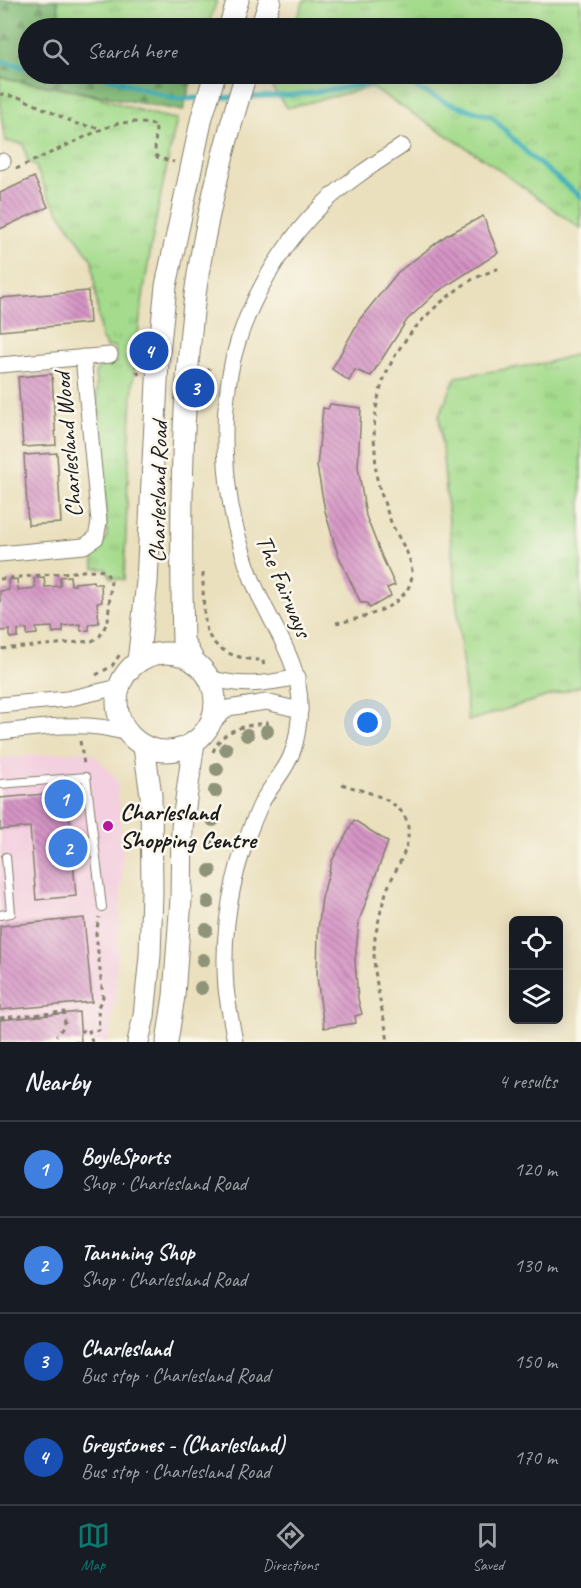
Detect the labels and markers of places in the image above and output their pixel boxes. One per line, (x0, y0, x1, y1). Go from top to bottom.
pin: 4 (130, 328, 168, 374)
pin: 3 (176, 366, 214, 410)
pin: 1 (44, 776, 84, 822)
place label: Charlesland Shopping Centre (120, 797, 258, 855)
marker: Charlesland Shopping Centre (101, 819, 115, 833)
pin: 2 (48, 826, 88, 870)

